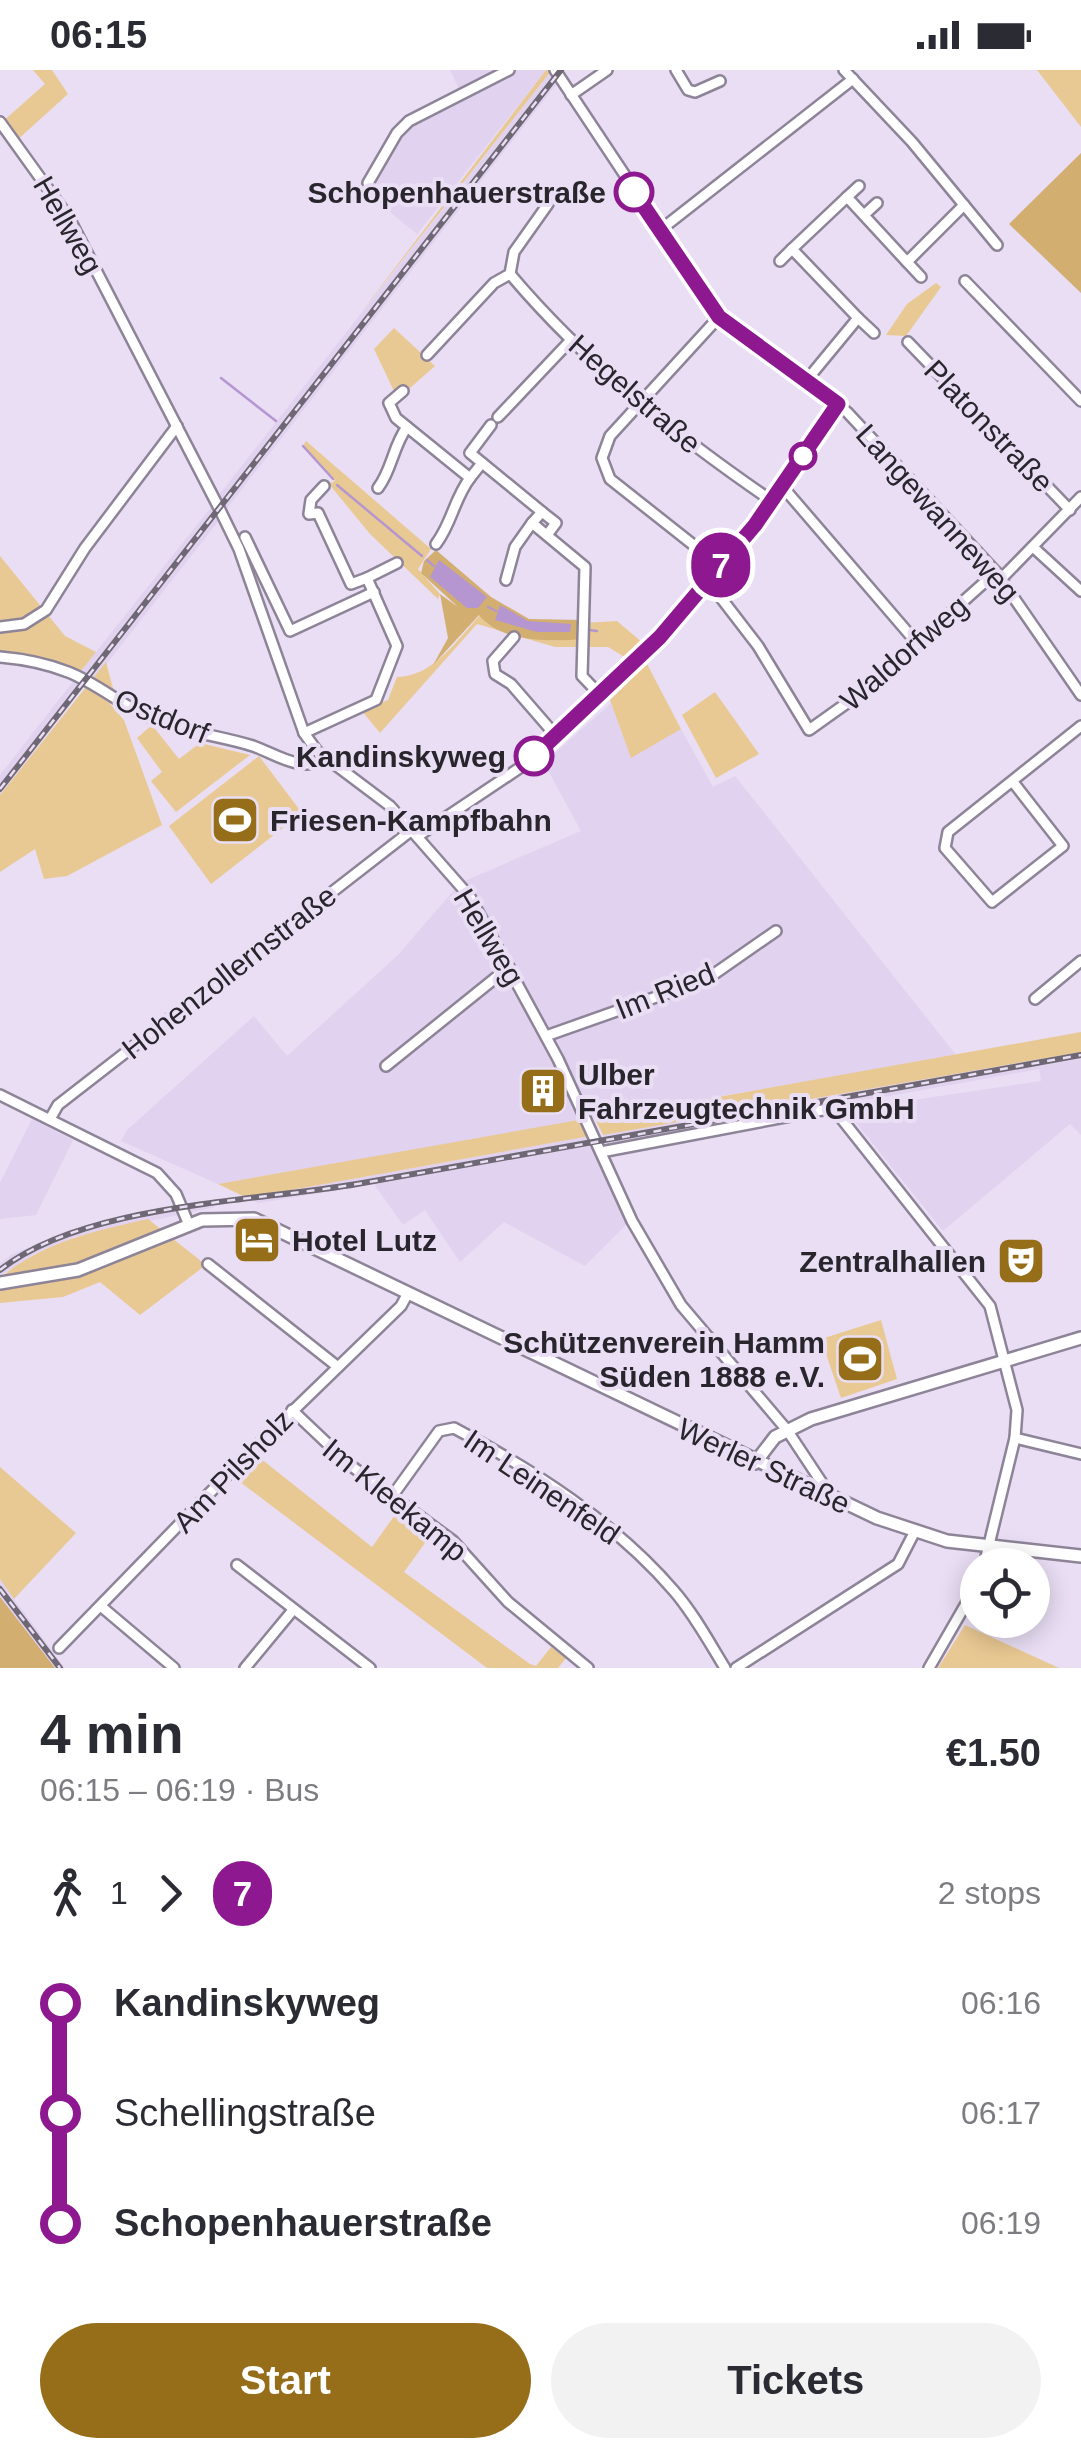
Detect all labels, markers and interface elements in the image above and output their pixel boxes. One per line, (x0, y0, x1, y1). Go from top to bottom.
text: 06:15 (50, 14, 147, 56)
street label: Hellweg (27, 171, 109, 279)
marker: Schopenhauerstraße (615, 173, 653, 211)
place label: Schopenhauerstraße (308, 176, 606, 209)
street label: Hegelstraße (563, 328, 707, 460)
street label: Platonstraße (918, 353, 1060, 499)
street label: Langewanneweg (850, 418, 1026, 608)
unlabelled marker (790, 443, 816, 469)
line badge: 7 (688, 532, 754, 598)
text: 7 (711, 546, 731, 585)
street label: Waldorfweg (834, 589, 974, 717)
street label: Ostdorf (110, 682, 214, 750)
marker: Kandinskyweg (515, 737, 553, 775)
place label: Kandinskyweg (296, 740, 506, 773)
sports icon: Friesen-Kampfbahn (209, 794, 261, 846)
place label: Friesen-Kampfbahn (270, 804, 552, 837)
street label: Hohenzollernstraße (116, 878, 342, 1066)
street label: Hellweg (447, 883, 531, 991)
street label: Im Ried (611, 956, 719, 1026)
place label: Ulber Fahrzeugtechnik GmbH (578, 1058, 915, 1125)
building icon: Ulber Fahrzeugtechnik GmbH (517, 1065, 569, 1117)
hotel icon: Hotel Lutz (231, 1214, 283, 1266)
place label: Hotel Lutz (292, 1224, 437, 1257)
theatre icon: Zentralhallen (995, 1235, 1047, 1287)
place label: Zentralhallen (799, 1245, 986, 1278)
place label: Schützenverein Hamm Süden 1888 e.V. (503, 1326, 825, 1393)
sports icon: Schützenverein Hamm Süden 1888 e.V. (834, 1333, 886, 1385)
street label: Am Pilsholz (167, 1403, 299, 1539)
street label: Werler Straße (673, 1412, 855, 1520)
street label: Im Leinenfeld (458, 1423, 626, 1551)
street label: Im Kleekamp (317, 1432, 473, 1568)
map controls (960, 1548, 1050, 1638)
button: locate (960, 1548, 1050, 1638)
text: 4 min (40, 1703, 184, 1765)
text: €1.50 (946, 1732, 1041, 1774)
text: 06:15 – 06:19 · Bus (40, 1772, 319, 1808)
icon: walk (40, 1866, 95, 1921)
icon: forward (143, 1866, 198, 1921)
text: 7 (233, 1874, 252, 1913)
text: 1 (110, 1875, 128, 1911)
text: 2 stops (938, 1875, 1041, 1911)
text: Kandinskyweg (114, 1982, 380, 2024)
text: 06:16 (961, 1985, 1041, 2021)
text: Schellingstraße (114, 2092, 376, 2134)
text: 06:17 (961, 2095, 1041, 2131)
text: Schopenhauerstraße (114, 2202, 492, 2244)
text: 06:19 (961, 2205, 1041, 2241)
button: Start (40, 2323, 531, 2438)
button: Tickets (551, 2323, 1041, 2438)

